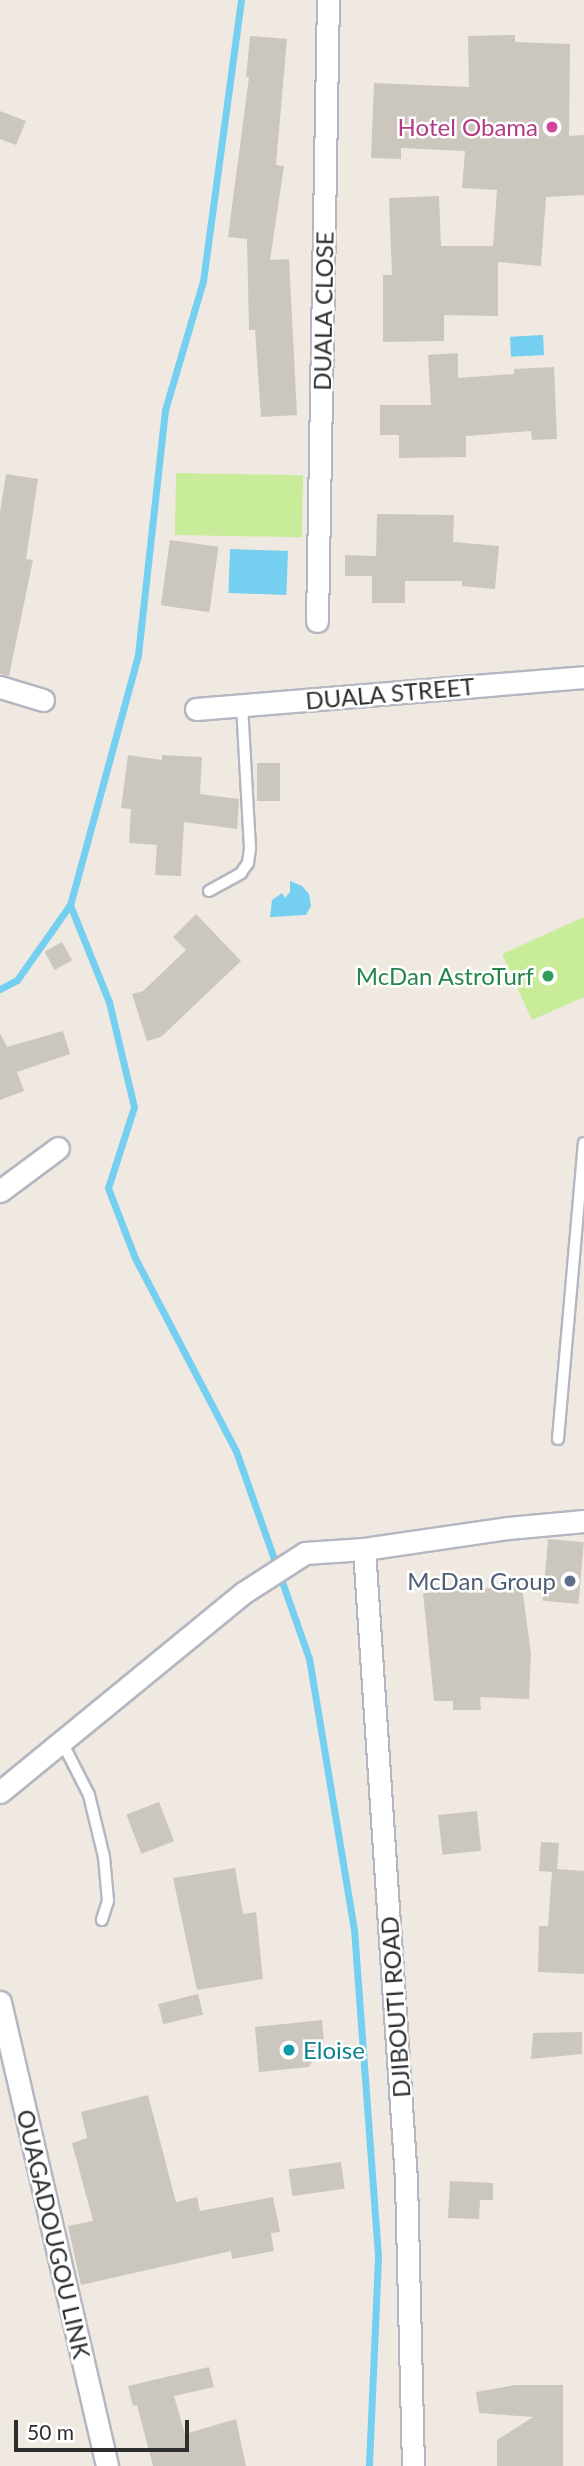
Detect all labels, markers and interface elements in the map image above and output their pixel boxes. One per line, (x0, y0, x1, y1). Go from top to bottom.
place label: Hotel Obama (398, 113, 538, 141)
marker: Hotel Obama (544, 119, 560, 135)
street label: DUALA CLOSE (307, 231, 339, 391)
street label: DUALA STREET (304, 671, 476, 715)
place label: McDan AstroTurf (355, 962, 534, 990)
marker: McDan AstroTurf (540, 968, 556, 984)
place label: McDan Group (407, 1567, 556, 1595)
marker: McDan Group (562, 1573, 578, 1589)
street label: DJIBOUTI ROAD (374, 1915, 416, 2099)
place label: Eloise (303, 2036, 365, 2064)
marker: Eloise (281, 2042, 297, 2058)
street label: OUAGADOUGOU LINK (11, 2107, 97, 2361)
scale bar (18, 2406, 192, 2450)
text: 50 m (27, 2419, 74, 2444)

